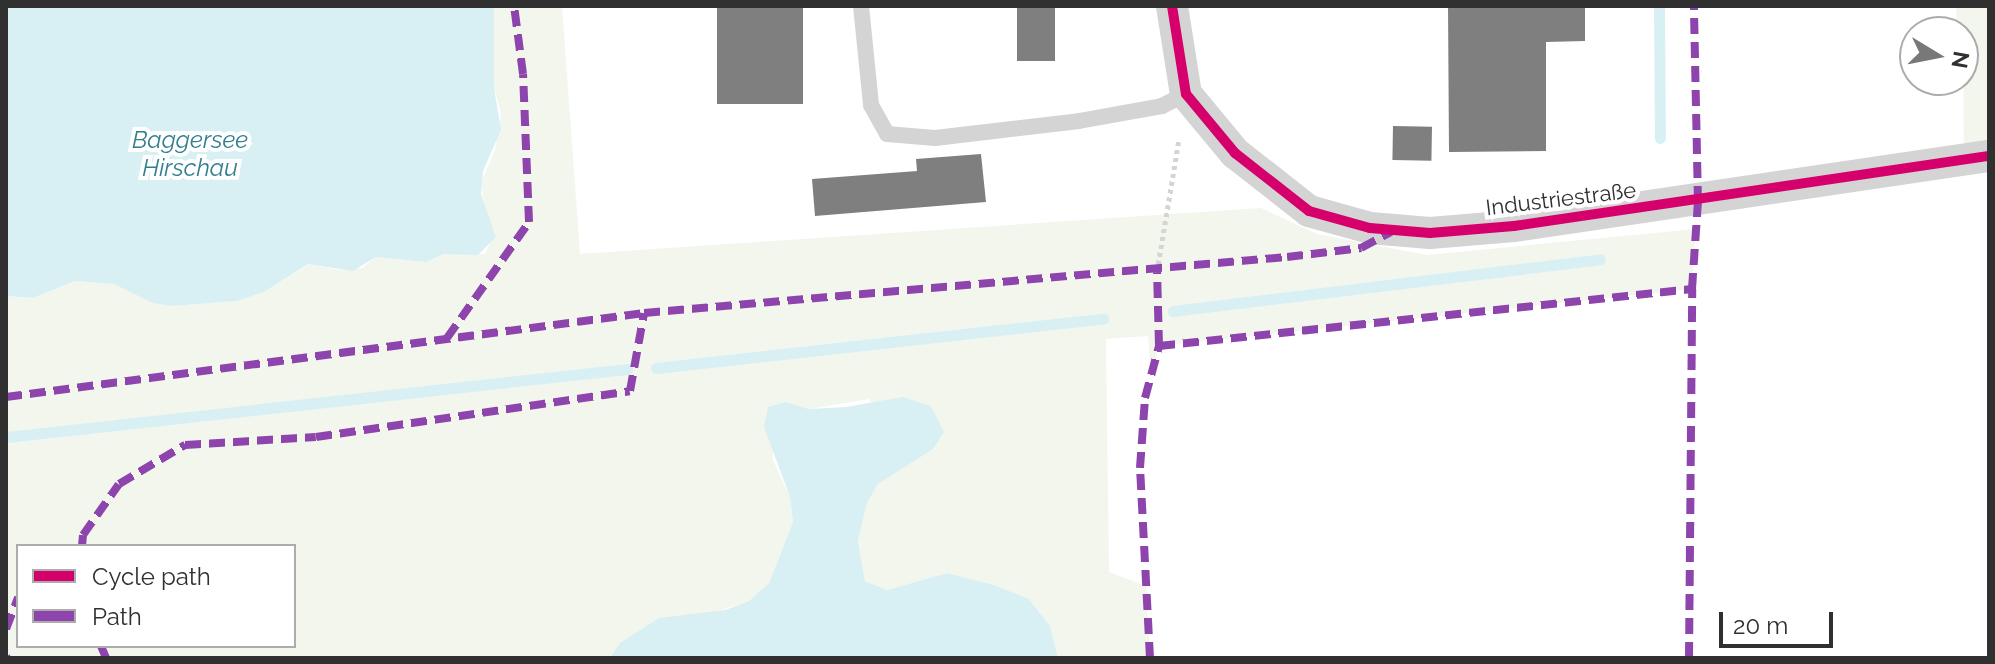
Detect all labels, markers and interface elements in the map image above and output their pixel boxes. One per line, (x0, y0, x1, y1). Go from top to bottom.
north arrow (1899, 16, 1979, 96)
text: N (1946, 49, 1975, 70)
water label: Baggersee Hirschau (132, 126, 248, 182)
street label: Industriestraße (1484, 177, 1638, 221)
legend (16, 544, 296, 648)
text: Cycle path (92, 562, 211, 591)
scale bar (1723, 596, 1837, 646)
text: Path (92, 602, 142, 631)
text: 20 m (1733, 611, 1788, 640)

